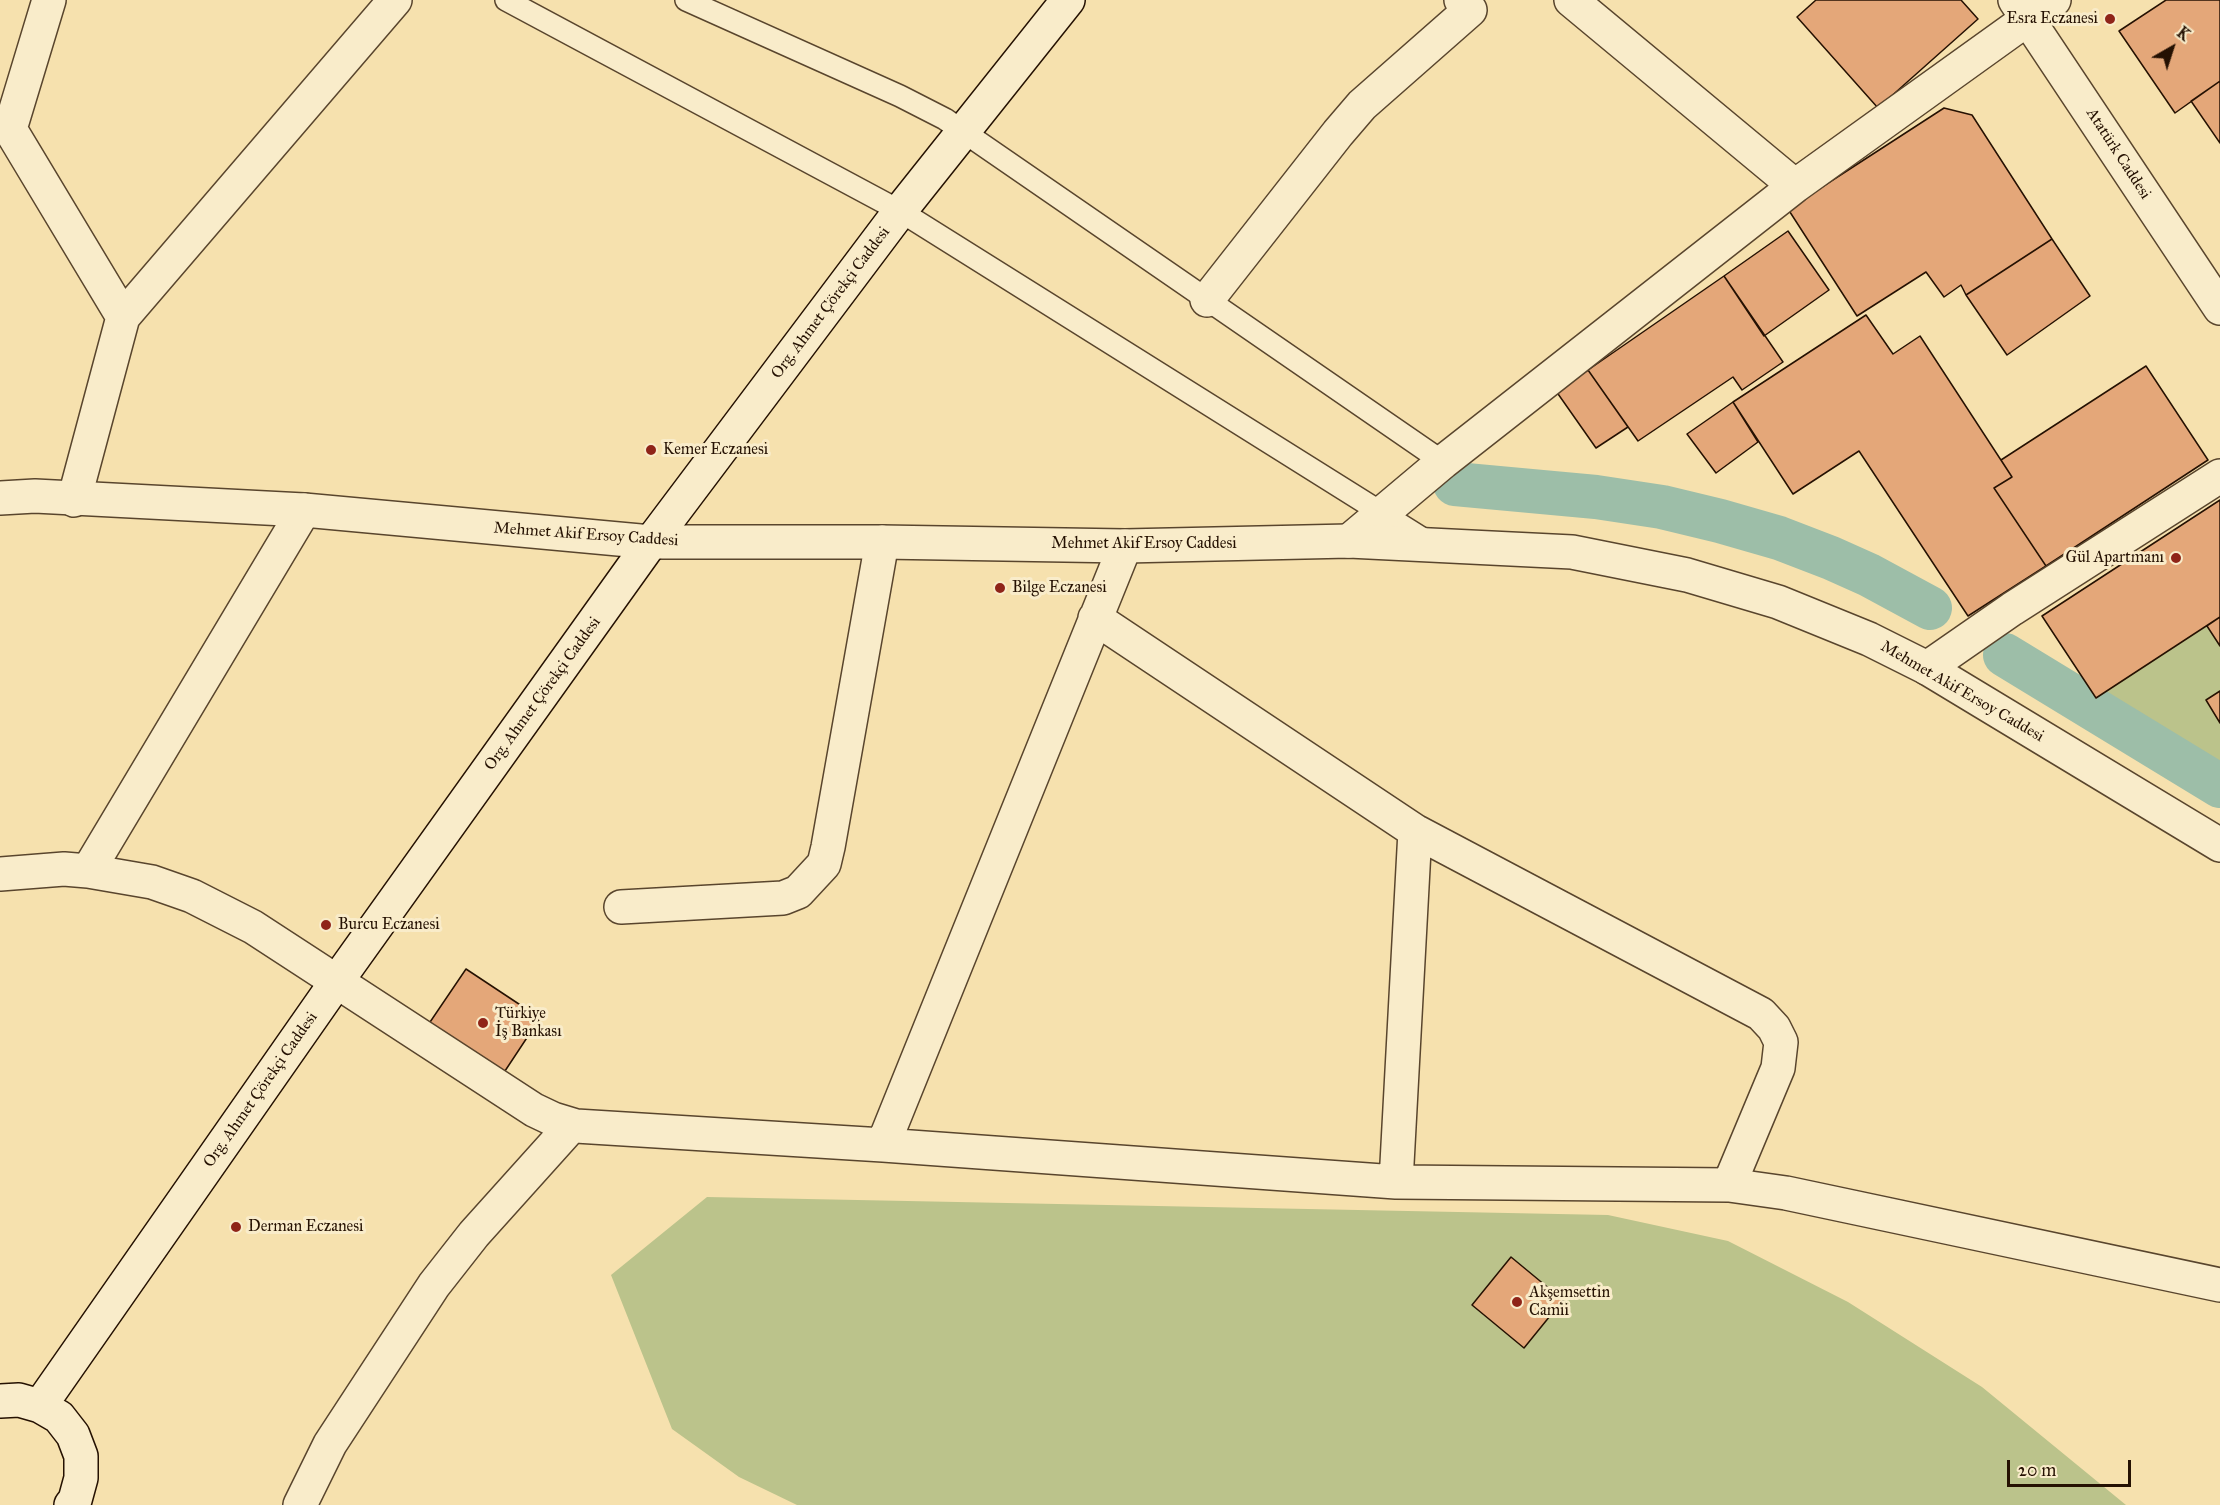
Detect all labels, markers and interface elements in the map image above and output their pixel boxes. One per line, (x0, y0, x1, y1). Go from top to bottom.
place label: Esra Eczanesi (2007, 9, 2098, 29)
marker: Esra Eczanesi (2103, 12, 2117, 26)
north arrow (2142, 18, 2202, 78)
text: K (2173, 23, 2194, 45)
street label: Atatürk Caddesi (2081, 105, 2155, 203)
street label: Org. Ahmet Çörekçi Caddesi (768, 223, 894, 383)
place label: Kemer Eczanesi (663, 440, 768, 460)
marker: Kemer Eczanesi (644, 443, 658, 457)
street label: Mehmet Akif Ersoy Caddesi (493, 519, 679, 551)
street label: Mehmet Akif Ersoy Caddesi (1051, 534, 1237, 554)
place label: Gül Apartmanı (2066, 548, 2164, 568)
marker: Gül Apartmanı (2169, 551, 2183, 565)
place label: Bilge Eczanesi (1012, 578, 1107, 598)
marker: Bilge Eczanesi (993, 581, 1007, 595)
street label: Org. Ahmet Çörekçi Caddesi (481, 613, 605, 775)
street label: Mehmet Akif Ersoy Caddesi (1877, 637, 2047, 747)
place label: Burcu Eczanesi (338, 915, 440, 935)
marker: Burcu Eczanesi (319, 918, 333, 932)
place label: Türkiye İş Bankası (495, 1004, 562, 1042)
street label: Org. Ahmet Çörekçi Caddesi (200, 1009, 322, 1171)
marker: Türkiye İş Bankası (476, 1016, 490, 1030)
place label: Derman Eczanesi (248, 1217, 364, 1237)
marker: Derman Eczanesi (229, 1220, 243, 1234)
place label: Akşemsettin Camii (1529, 1283, 1610, 1321)
marker: Akşemsettin Camii (1510, 1295, 1524, 1309)
scale bar (2010, 1448, 2134, 1486)
text: 20 m (2018, 1459, 2056, 1481)

